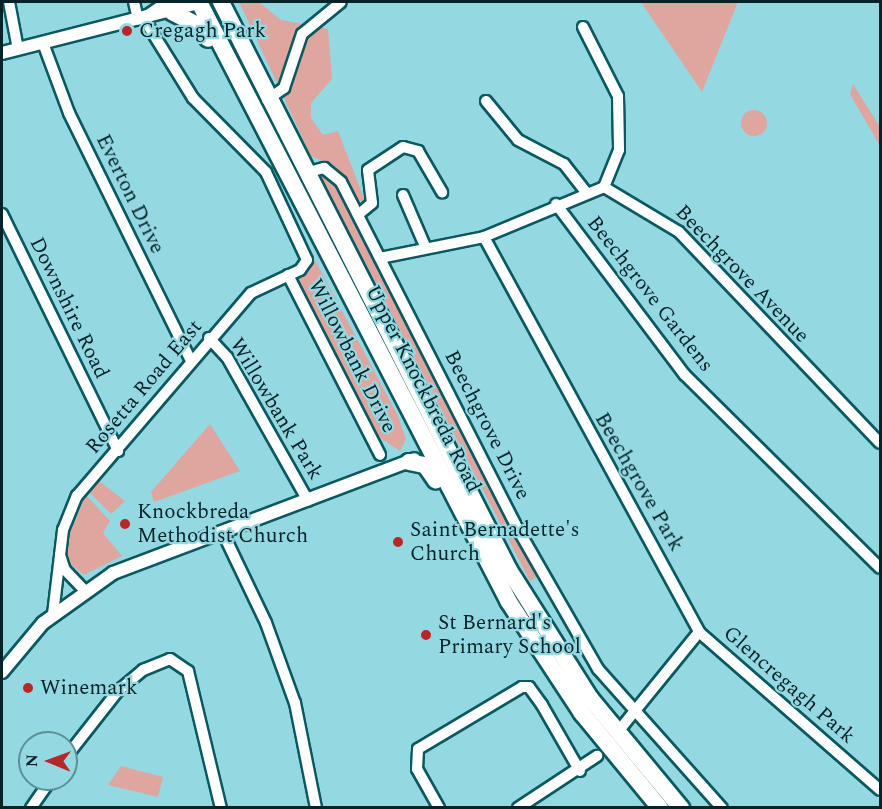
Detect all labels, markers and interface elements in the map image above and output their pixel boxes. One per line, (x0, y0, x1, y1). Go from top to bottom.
place label: Cregagh Park (139, 18, 266, 44)
marker: Cregagh Park (120, 24, 134, 38)
street label: Everton Drive (90, 130, 170, 258)
street label: Beechgrove Avenue (670, 200, 814, 348)
street label: Beechgrove Gardens (581, 211, 719, 377)
street label: Downshire Road (24, 233, 114, 383)
street label: Willowbank Drive (302, 275, 402, 437)
street label: Upper Knockbreda Road (360, 281, 486, 497)
street label: Rosetta Road East (80, 315, 208, 459)
street label: Willowbank Park (224, 333, 328, 485)
street label: Beechgrove Drive (438, 346, 536, 504)
street label: Beechgrove Park (589, 408, 689, 556)
place label: Knockbreda Methodist Church (137, 499, 308, 549)
marker: Knockbreda Methodist Church (118, 517, 132, 531)
place label: Saint Bernadette's Church (410, 517, 579, 567)
marker: Saint Bernadette's Church (391, 535, 405, 549)
place label: St Bernard's Primary School (438, 610, 581, 660)
street label: Glencregagh Park (718, 621, 860, 749)
marker: St Bernard's Primary School (419, 628, 433, 642)
place label: Winemark (40, 675, 138, 701)
marker: Winemark (21, 681, 35, 695)
north arrow (18, 731, 78, 791)
text: N (20, 754, 44, 767)

